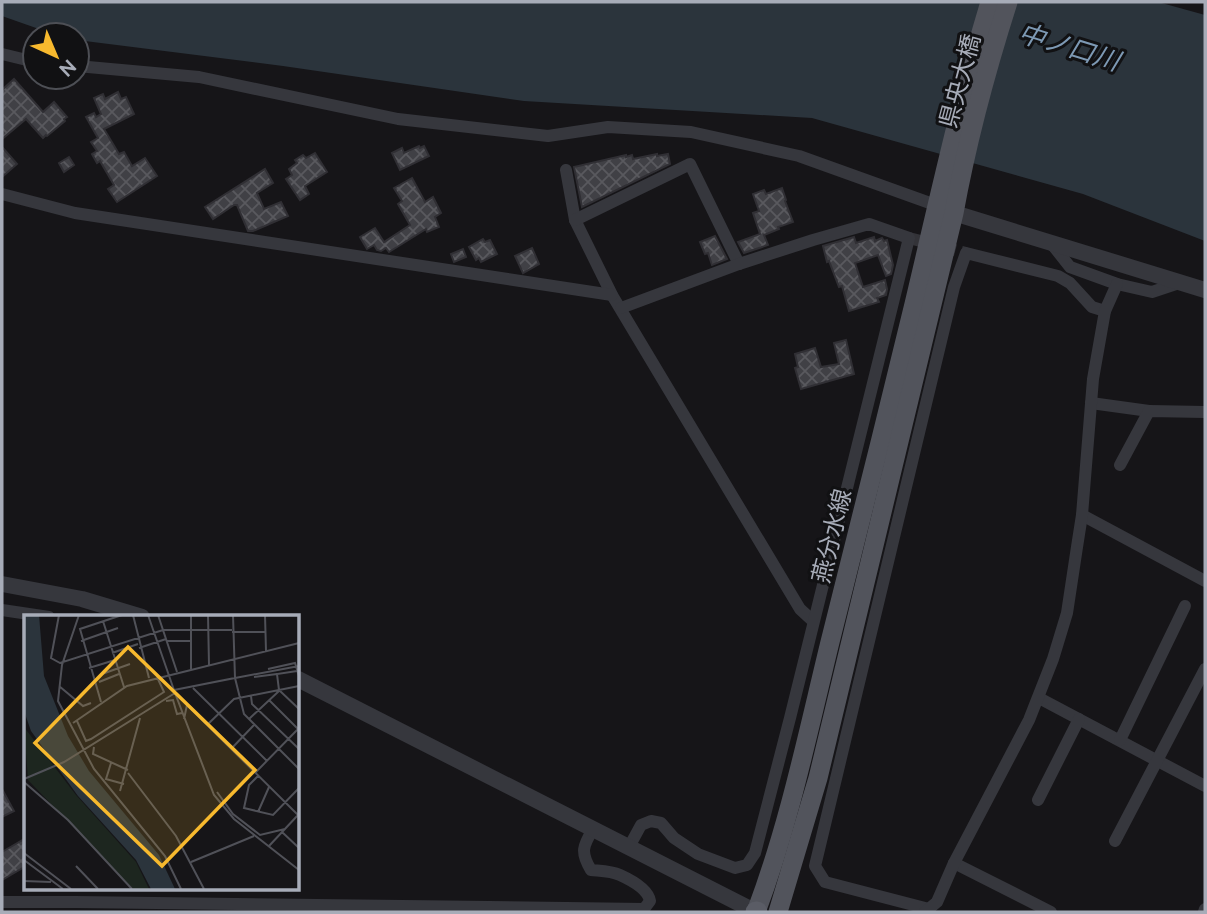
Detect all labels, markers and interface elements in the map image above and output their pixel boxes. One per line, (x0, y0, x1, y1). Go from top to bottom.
water label: 中ノ口川 (1015, 17, 1126, 77)
north arrow (21, 21, 91, 91)
street label: 県央大橋 (933, 31, 986, 131)
text: N (55, 55, 81, 81)
street label: 燕分水線 (806, 486, 857, 586)
inset map (24, 615, 299, 890)

